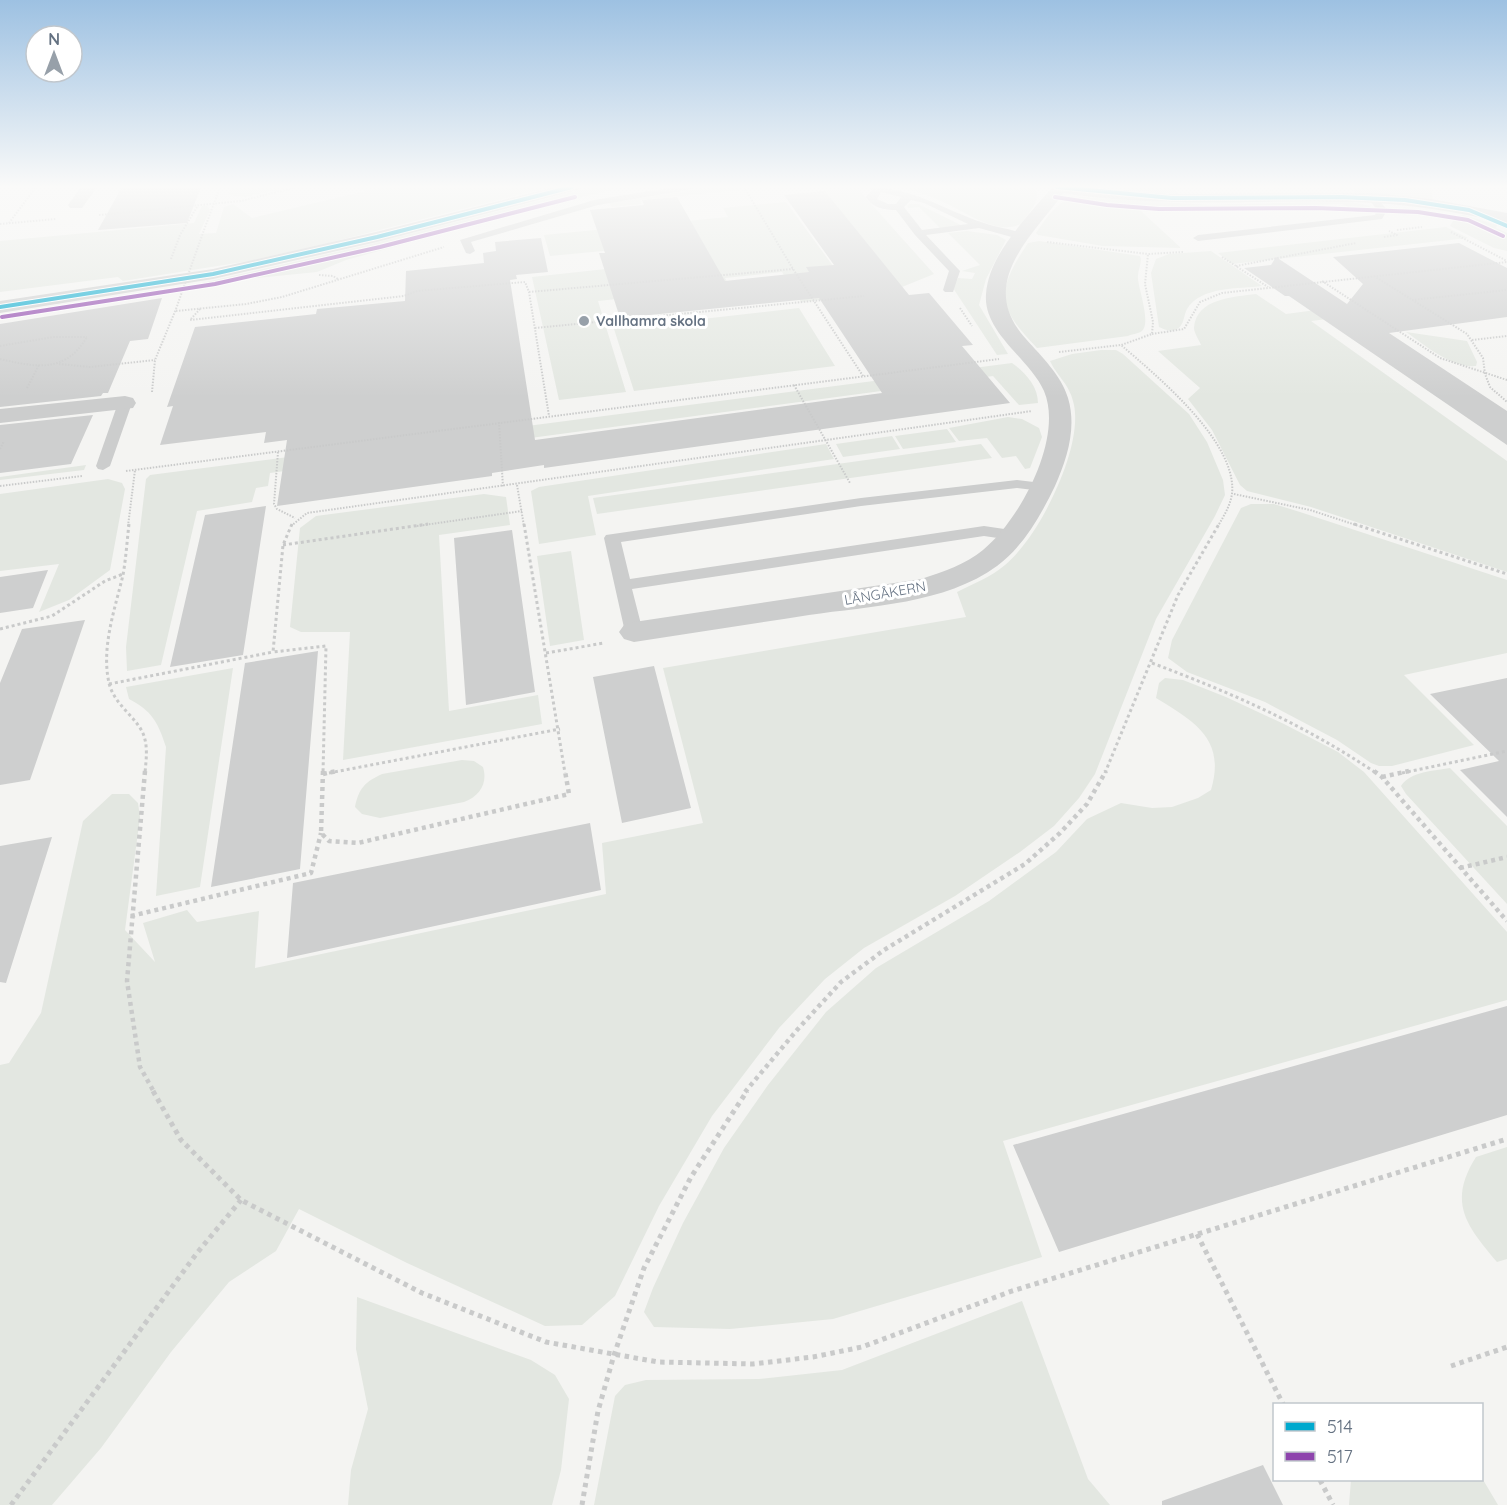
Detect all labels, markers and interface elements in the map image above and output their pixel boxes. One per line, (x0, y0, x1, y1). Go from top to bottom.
north arrow (24, 24, 84, 84)
text: N (48, 29, 60, 49)
place label: Vallhamra skola (596, 312, 706, 330)
marker: Vallhamra skola (577, 314, 591, 328)
street label: LÅNGÅKERN (843, 577, 927, 609)
legend (1273, 1403, 1483, 1481)
text: 514 (1327, 1415, 1353, 1438)
text: 517 (1327, 1445, 1353, 1468)

